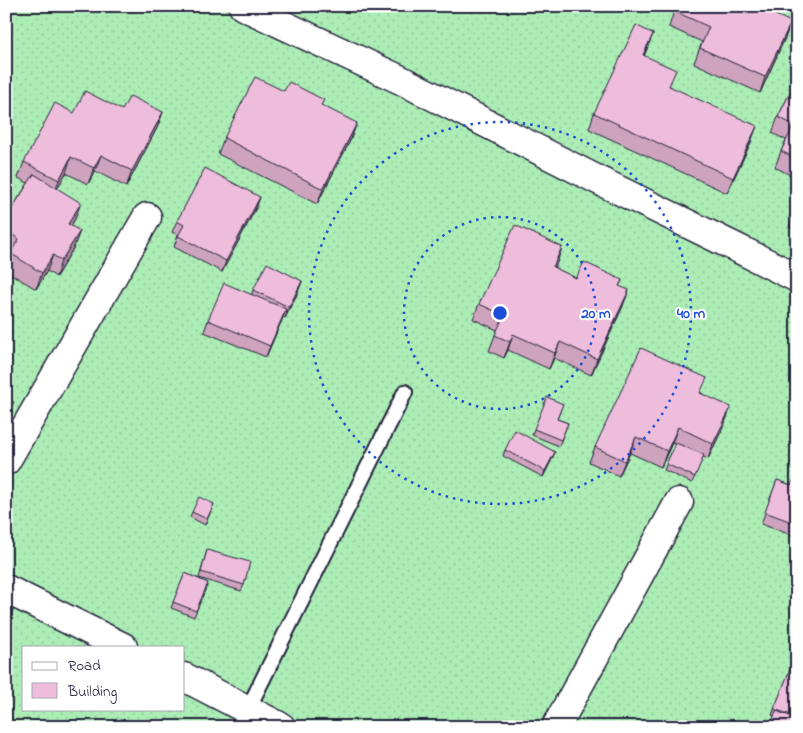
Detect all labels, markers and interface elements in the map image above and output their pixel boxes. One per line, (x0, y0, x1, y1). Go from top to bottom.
text: 20 m (580, 303, 611, 325)
text: 40 m (676, 303, 705, 325)
centre of rings (491, 304, 509, 322)
legend (22, 646, 185, 710)
text: Road (68, 655, 101, 677)
text: Building (67, 681, 117, 704)

